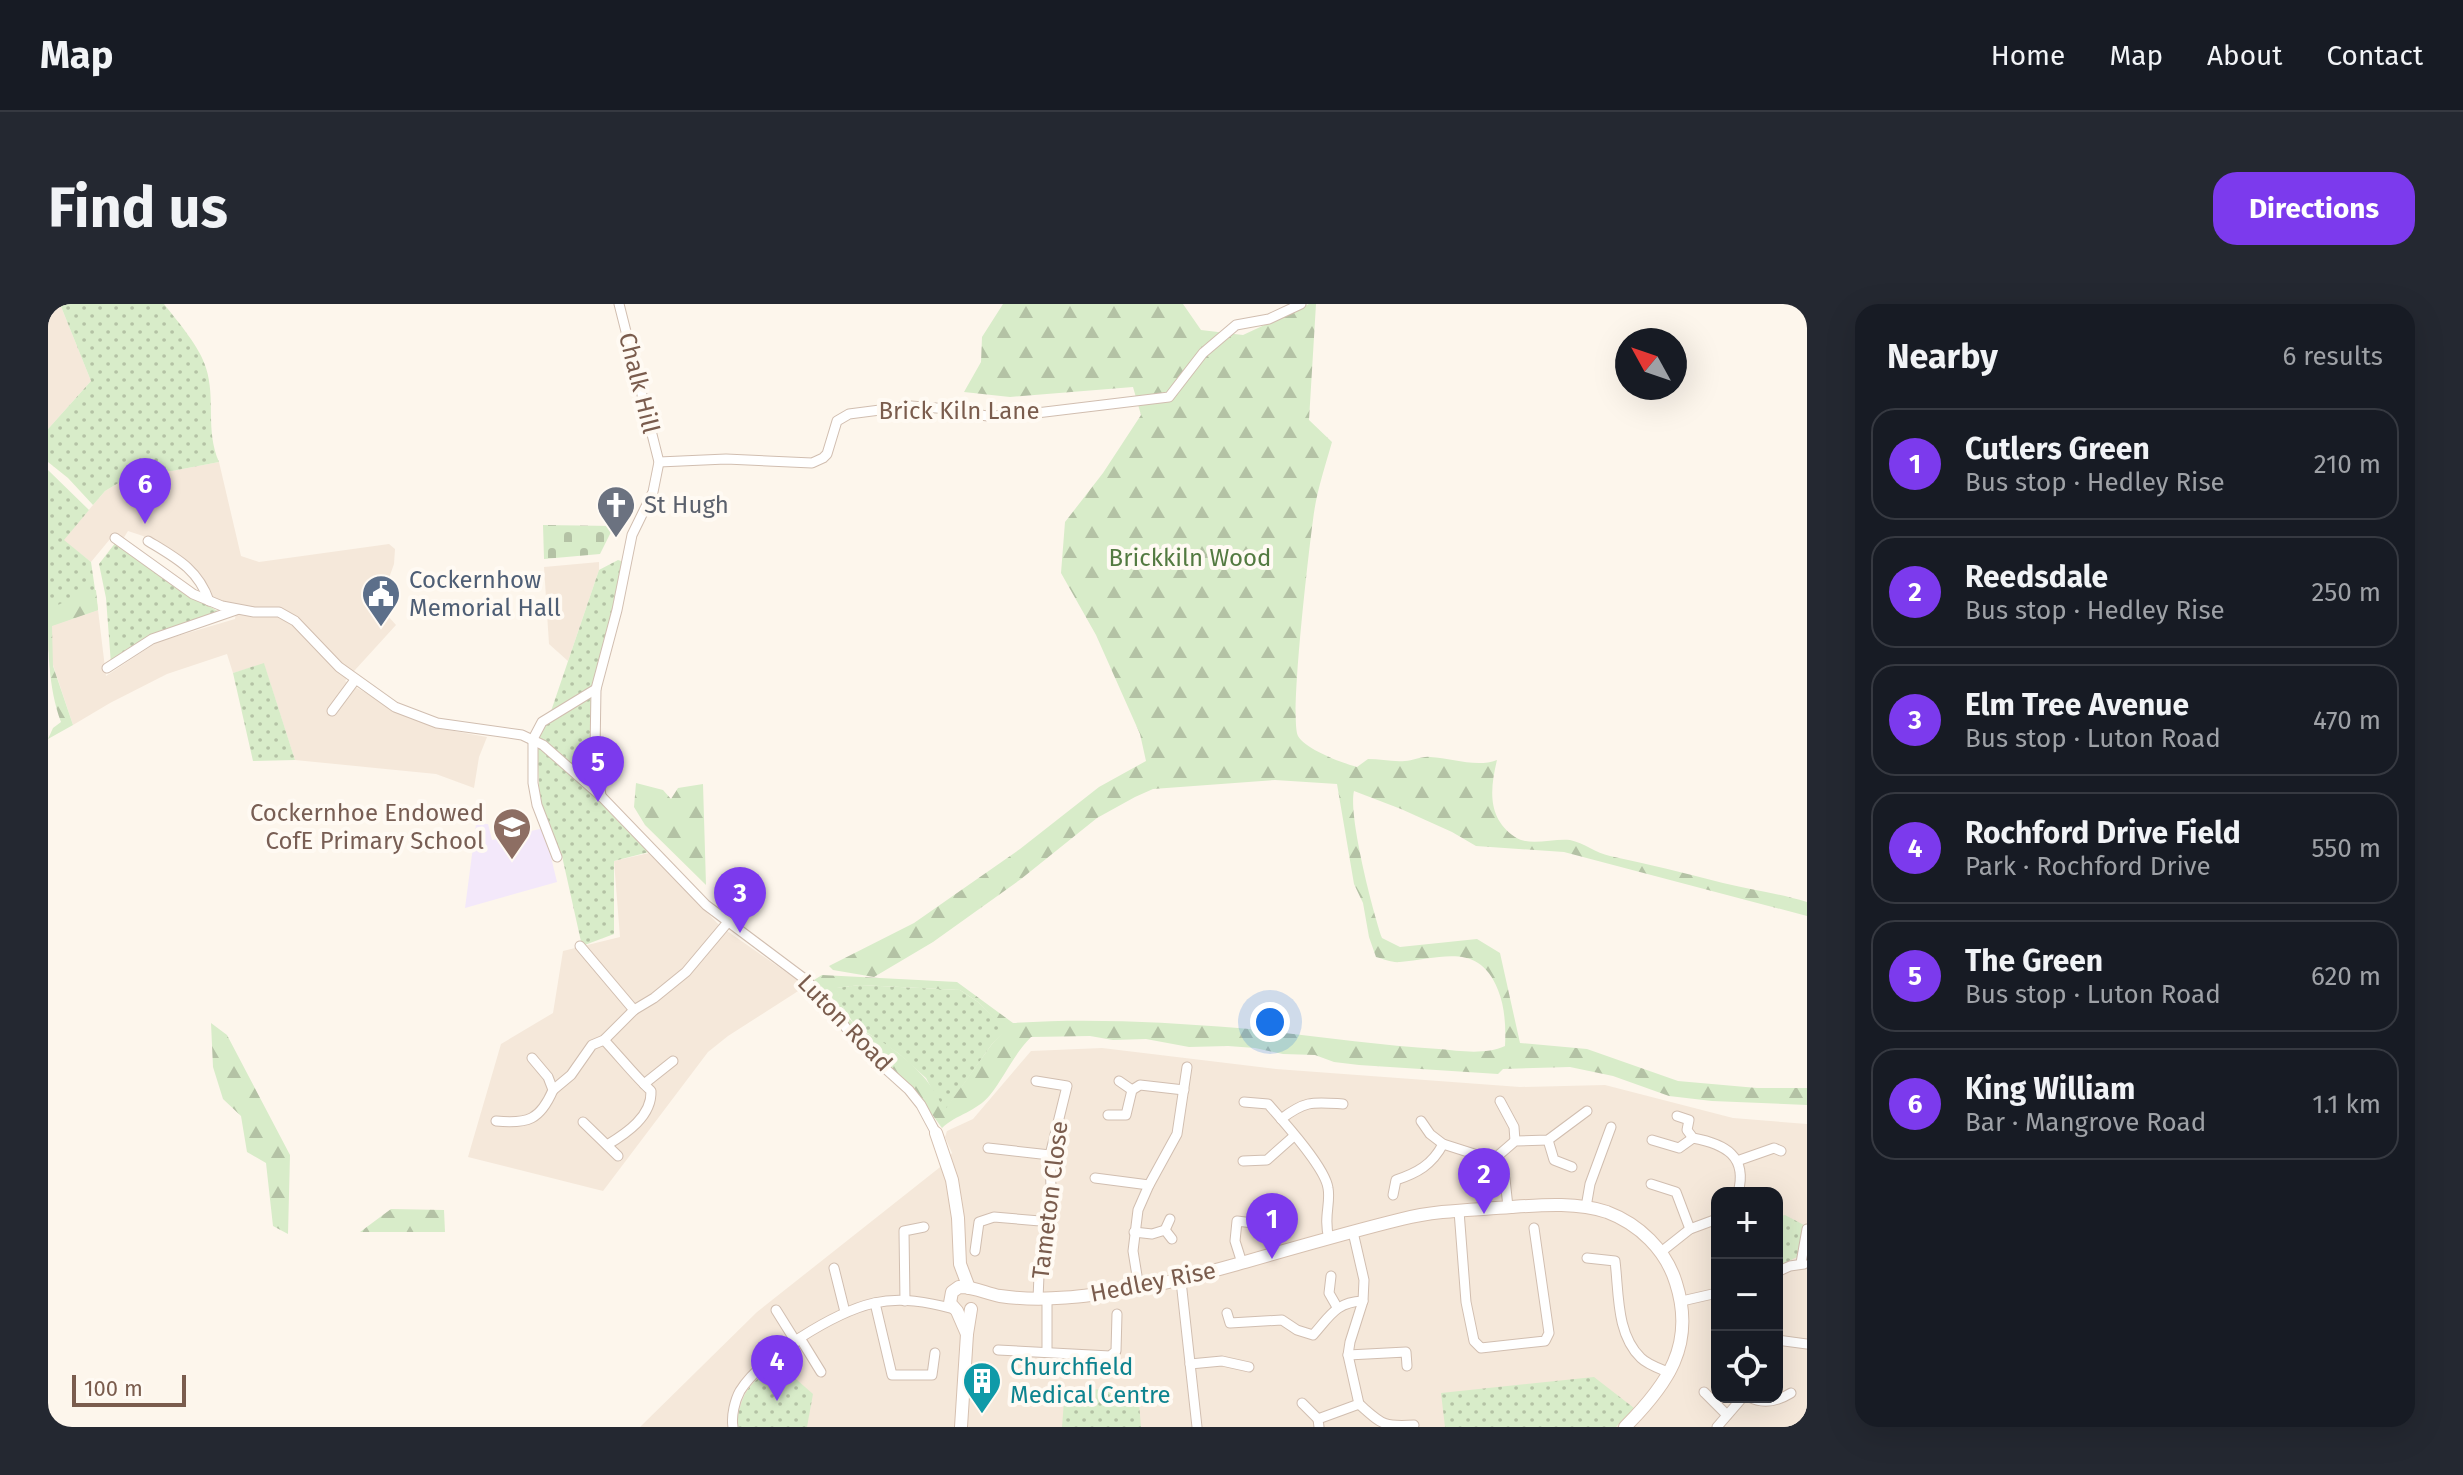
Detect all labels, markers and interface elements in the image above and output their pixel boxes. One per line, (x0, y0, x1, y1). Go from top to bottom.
text: Map (40, 32, 113, 78)
text: Home (1991, 39, 2065, 72)
text: Map (2109, 39, 2163, 72)
text: About (2207, 39, 2282, 72)
text: Contact (2326, 39, 2423, 72)
button: Directions (2213, 172, 2415, 245)
text: Find us (48, 175, 228, 242)
north arrow (1615, 328, 1687, 400)
street label: Chalk Hill (613, 330, 665, 436)
text: Nearby (1887, 336, 1998, 377)
text: 6 results (2282, 341, 2383, 372)
street label: Brick Kiln Lane (878, 397, 1040, 425)
text: Cutlers Green (1965, 431, 2150, 467)
text: 1 (1909, 449, 1921, 480)
text: 210 m (2314, 449, 2381, 480)
pin: 6 (119, 458, 171, 524)
text: Bus stop · Hedley Rise (1965, 467, 2225, 498)
church icon: St Hugh (595, 484, 637, 539)
place label: St Hugh (644, 491, 729, 519)
park label: Brickkiln Wood (1109, 544, 1271, 572)
text: Reedsdale (1965, 559, 2108, 595)
place label: Cockernhow Memorial Hall (409, 566, 561, 622)
public building icon: Cockernhow Memorial Hall (360, 573, 402, 628)
text: 2 (1908, 577, 1922, 608)
text: 250 m (2311, 577, 2381, 608)
text: Bus stop · Hedley Rise (1965, 595, 2225, 626)
text: Elm Tree Avenue (1965, 687, 2189, 723)
text: 3 (1908, 705, 1922, 736)
text: 470 m (2313, 705, 2381, 736)
text: Bus stop · Luton Road (1965, 723, 2221, 754)
pin: 5 (572, 736, 624, 802)
place label: Cockernhoe Endowed CofE Primary School (250, 799, 484, 855)
school or university icon: Cockernhoe Endowed CofE Primary School (491, 806, 533, 861)
text: Rochford Drive Field (1965, 815, 2241, 851)
text: 4 (1908, 833, 1922, 864)
text: 550 m (2311, 833, 2381, 864)
text: Park · Rochford Drive (1965, 851, 2211, 882)
pin: 3 (714, 867, 766, 933)
text: The Green (1965, 943, 2103, 979)
text: 5 (1908, 961, 1922, 992)
text: 620 m (2311, 961, 2381, 992)
street label: Luton Road (792, 969, 898, 1077)
text: Bus stop · Luton Road (1965, 979, 2221, 1010)
your location (1250, 1002, 1290, 1042)
text: King William (1965, 1071, 2135, 1107)
text: 6 (1908, 1089, 1922, 1120)
text: 1.1 km (2312, 1089, 2381, 1120)
text: Bar · Mangrove Road (1965, 1107, 2206, 1138)
street label: Tameton Close (1026, 1119, 1074, 1281)
pin: 2 (1458, 1148, 1510, 1214)
map controls (1711, 1187, 1783, 1403)
button: + (1711, 1187, 1783, 1259)
pin: 1 (1246, 1193, 1298, 1259)
street label: Hedley Rise (1088, 1256, 1218, 1308)
button: − (1711, 1259, 1783, 1331)
button: locate (1711, 1331, 1783, 1403)
pin: 4 (751, 1335, 803, 1401)
place label: Churchfield Medical Centre (1010, 1353, 1171, 1409)
building icon: Churchfield Medical Centre (961, 1360, 1003, 1415)
scale bar (72, 1371, 186, 1407)
text: 100 m (84, 1375, 143, 1402)

